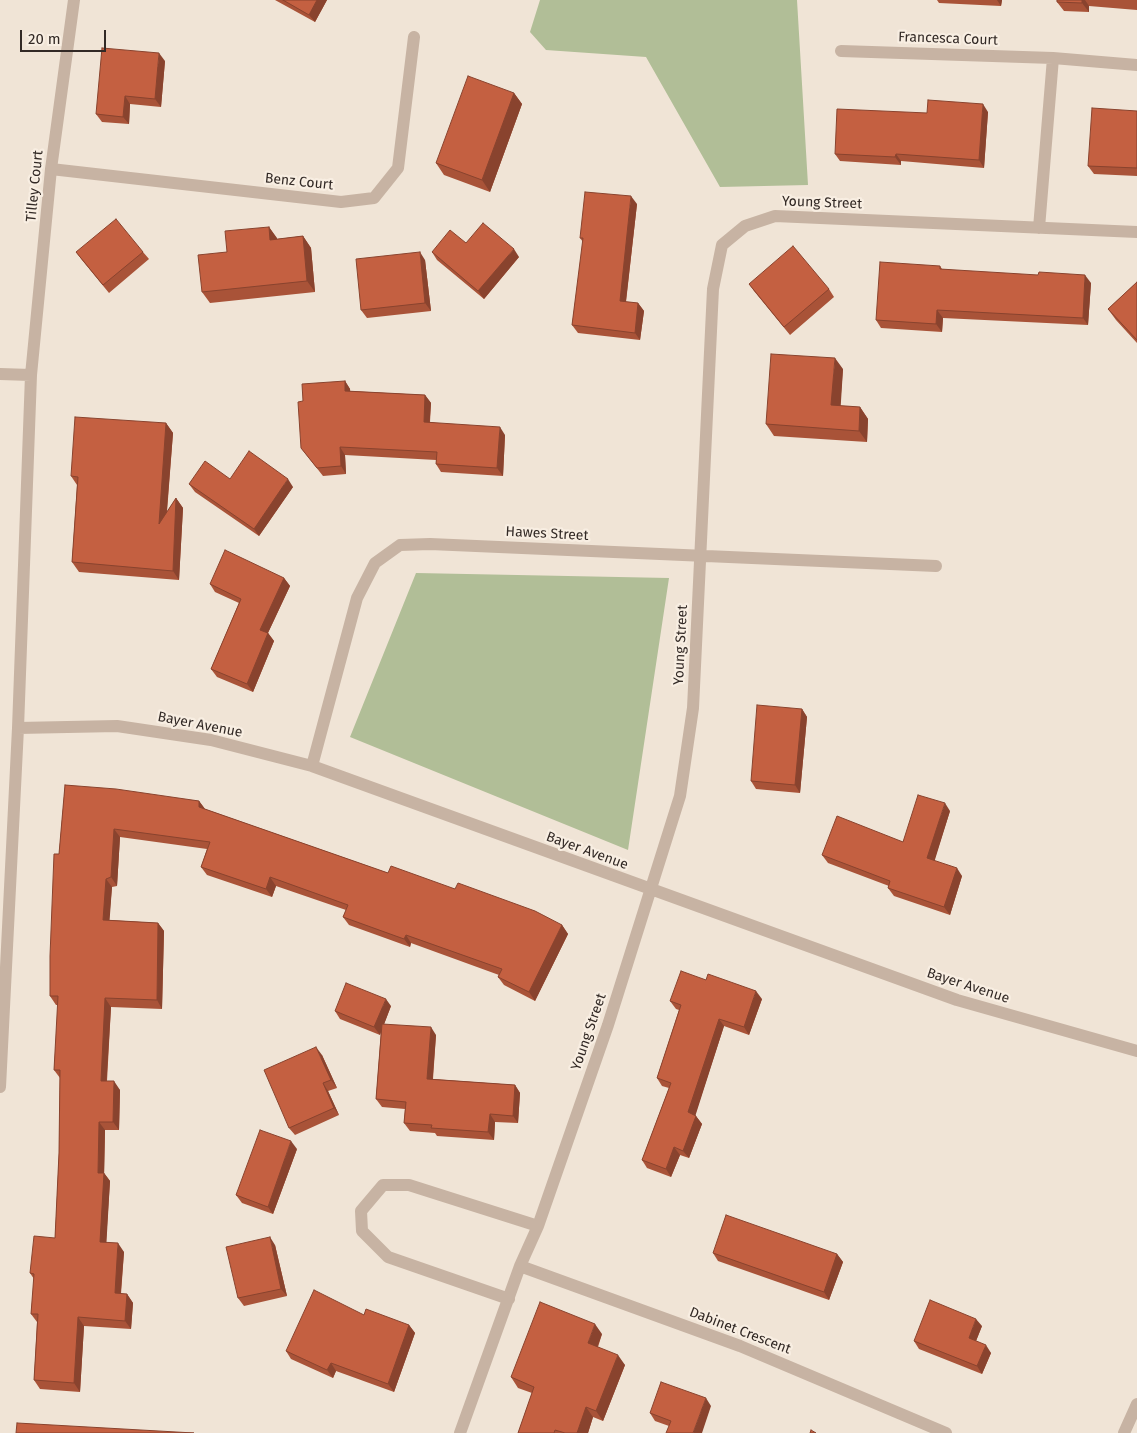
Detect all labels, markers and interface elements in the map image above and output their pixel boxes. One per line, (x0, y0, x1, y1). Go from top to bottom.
scale bar (22, 20, 109, 52)
street label: Francesca Court (898, 29, 998, 49)
text: 20 m (28, 30, 61, 48)
street label: Tilley Court (23, 149, 47, 223)
street label: Benz Court (264, 170, 334, 194)
street label: Young Street (782, 193, 862, 213)
street label: Hawes Street (505, 523, 589, 545)
street label: Young Street (671, 604, 691, 686)
street label: Bayer Avenue (156, 709, 244, 741)
street label: Bayer Avenue (544, 828, 630, 874)
street label: Bayer Avenue (925, 965, 1011, 1007)
street label: Young Street (568, 991, 610, 1073)
street label: Dabinet Crescent (687, 1304, 793, 1358)

